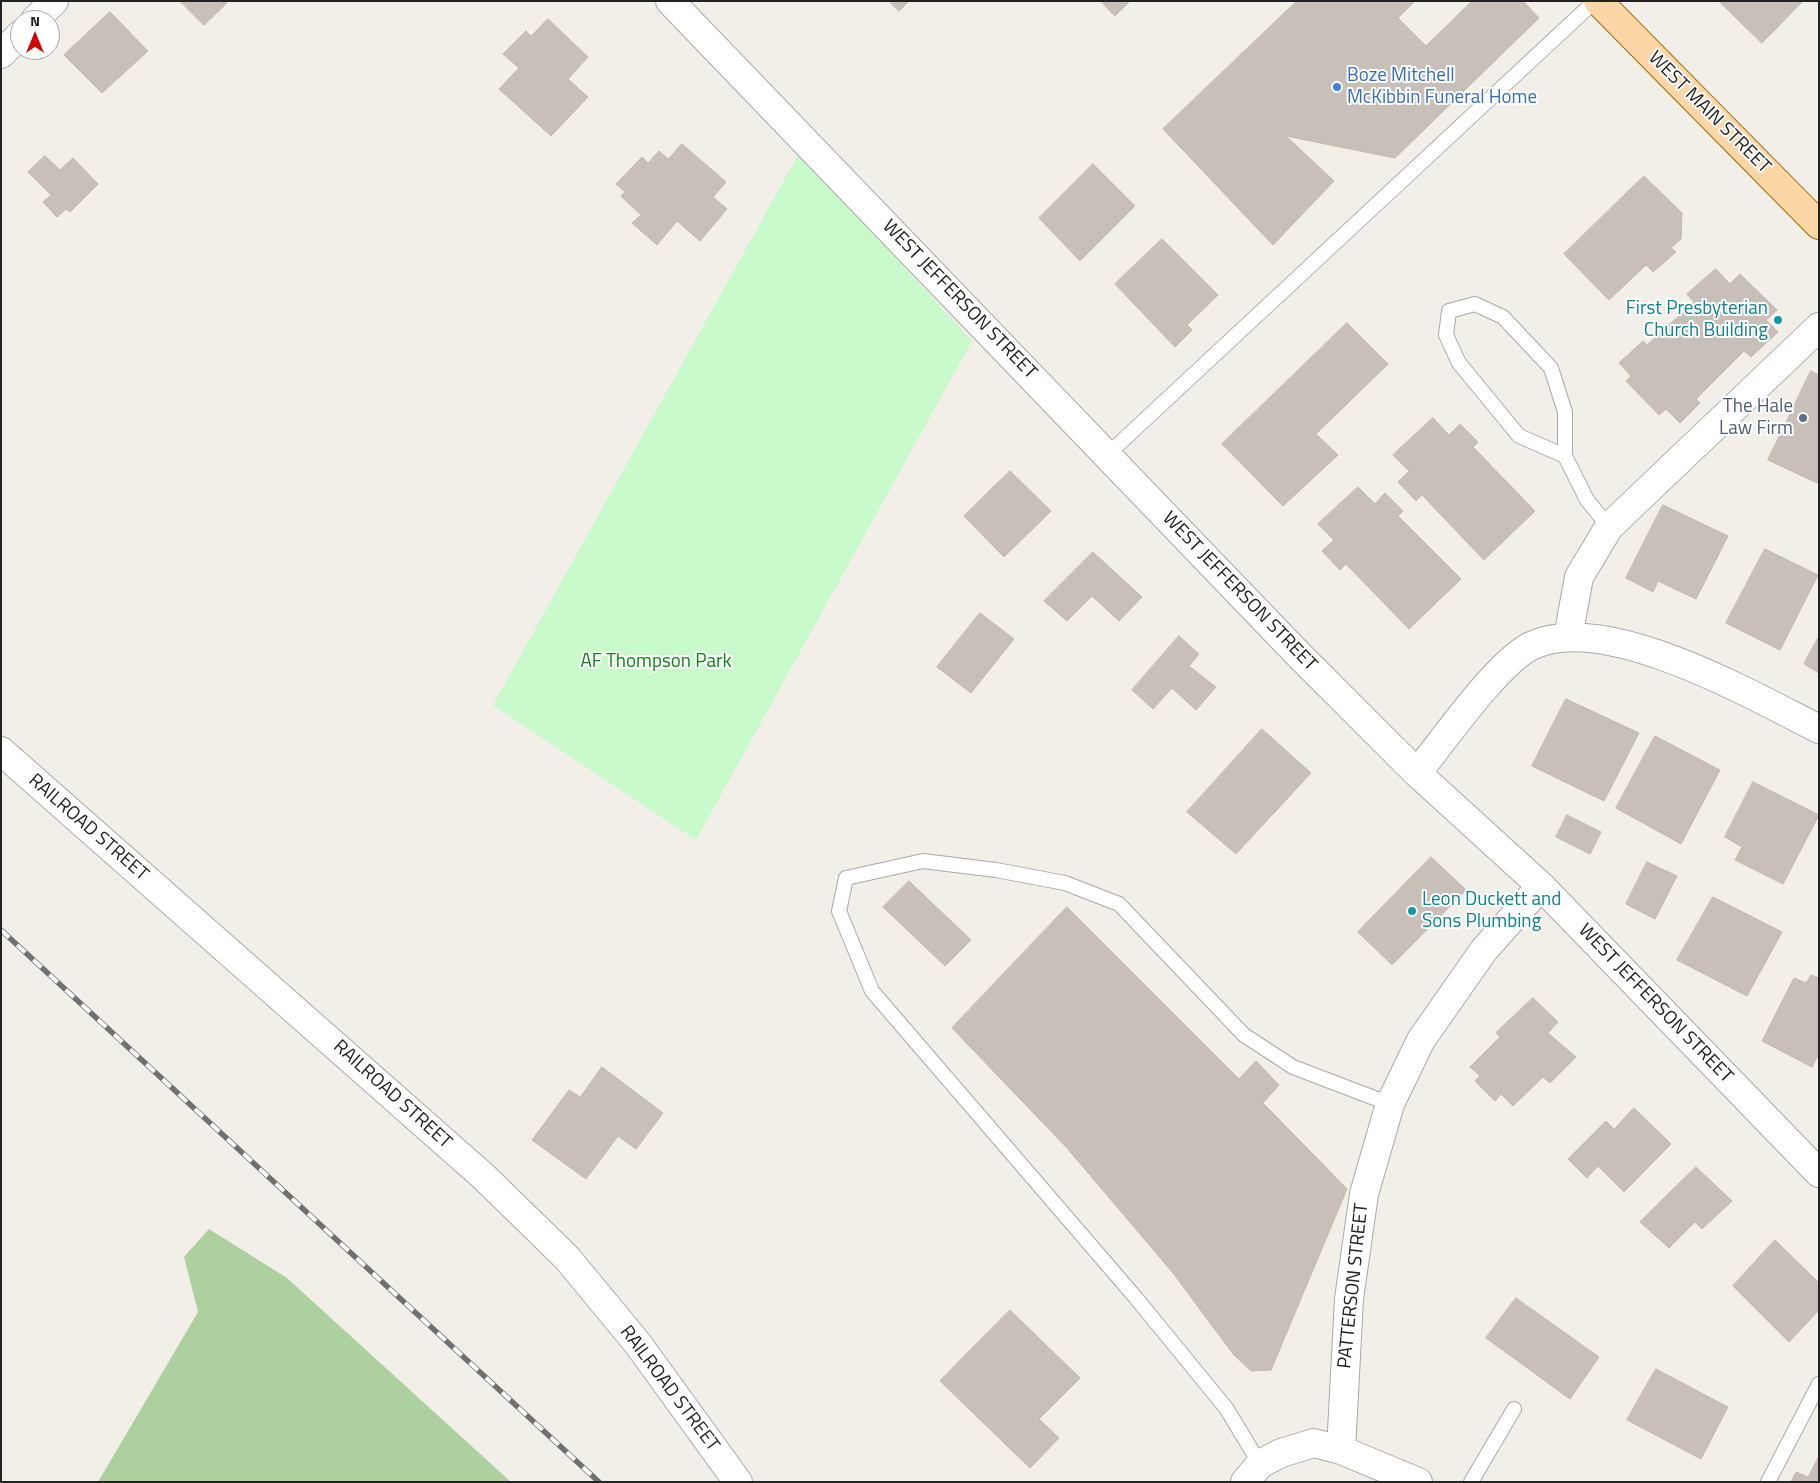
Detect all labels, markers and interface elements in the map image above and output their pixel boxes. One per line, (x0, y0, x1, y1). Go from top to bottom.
north arrow (10, 10, 60, 60)
text: N (30, 10, 40, 31)
street label: WEST MAIN STREET (1643, 47, 1775, 179)
place label: Boze Mitchell McKibbin Funeral Home (1347, 65, 1537, 109)
marker: Boze Mitchell McKibbin Funeral Home (1331, 81, 1343, 93)
street label: WEST JEFFERSON STREET (877, 216, 1041, 384)
place label: First Presbyterian Church Building (1626, 298, 1768, 342)
marker: First Presbyterian Church Building (1772, 314, 1784, 326)
place label: The Hale Law Firm (1719, 396, 1793, 440)
marker: The Hale Law Firm (1797, 412, 1809, 424)
street label: WEST JEFFERSON STREET (1157, 508, 1321, 676)
park label: AF Thompson Park (580, 651, 732, 673)
street label: RAILROAD STREET (23, 770, 153, 886)
place label: Leon Duckett and Sons Plumbing (1422, 889, 1561, 933)
marker: Leon Duckett and Sons Plumbing (1406, 905, 1418, 917)
street label: WEST JEFFERSON STREET (1573, 920, 1737, 1088)
street label: RAILROAD STREET (328, 1036, 456, 1154)
street label: PATTERSON STREET (1334, 1202, 1374, 1370)
street label: RAILROAD STREET (614, 1322, 724, 1456)

